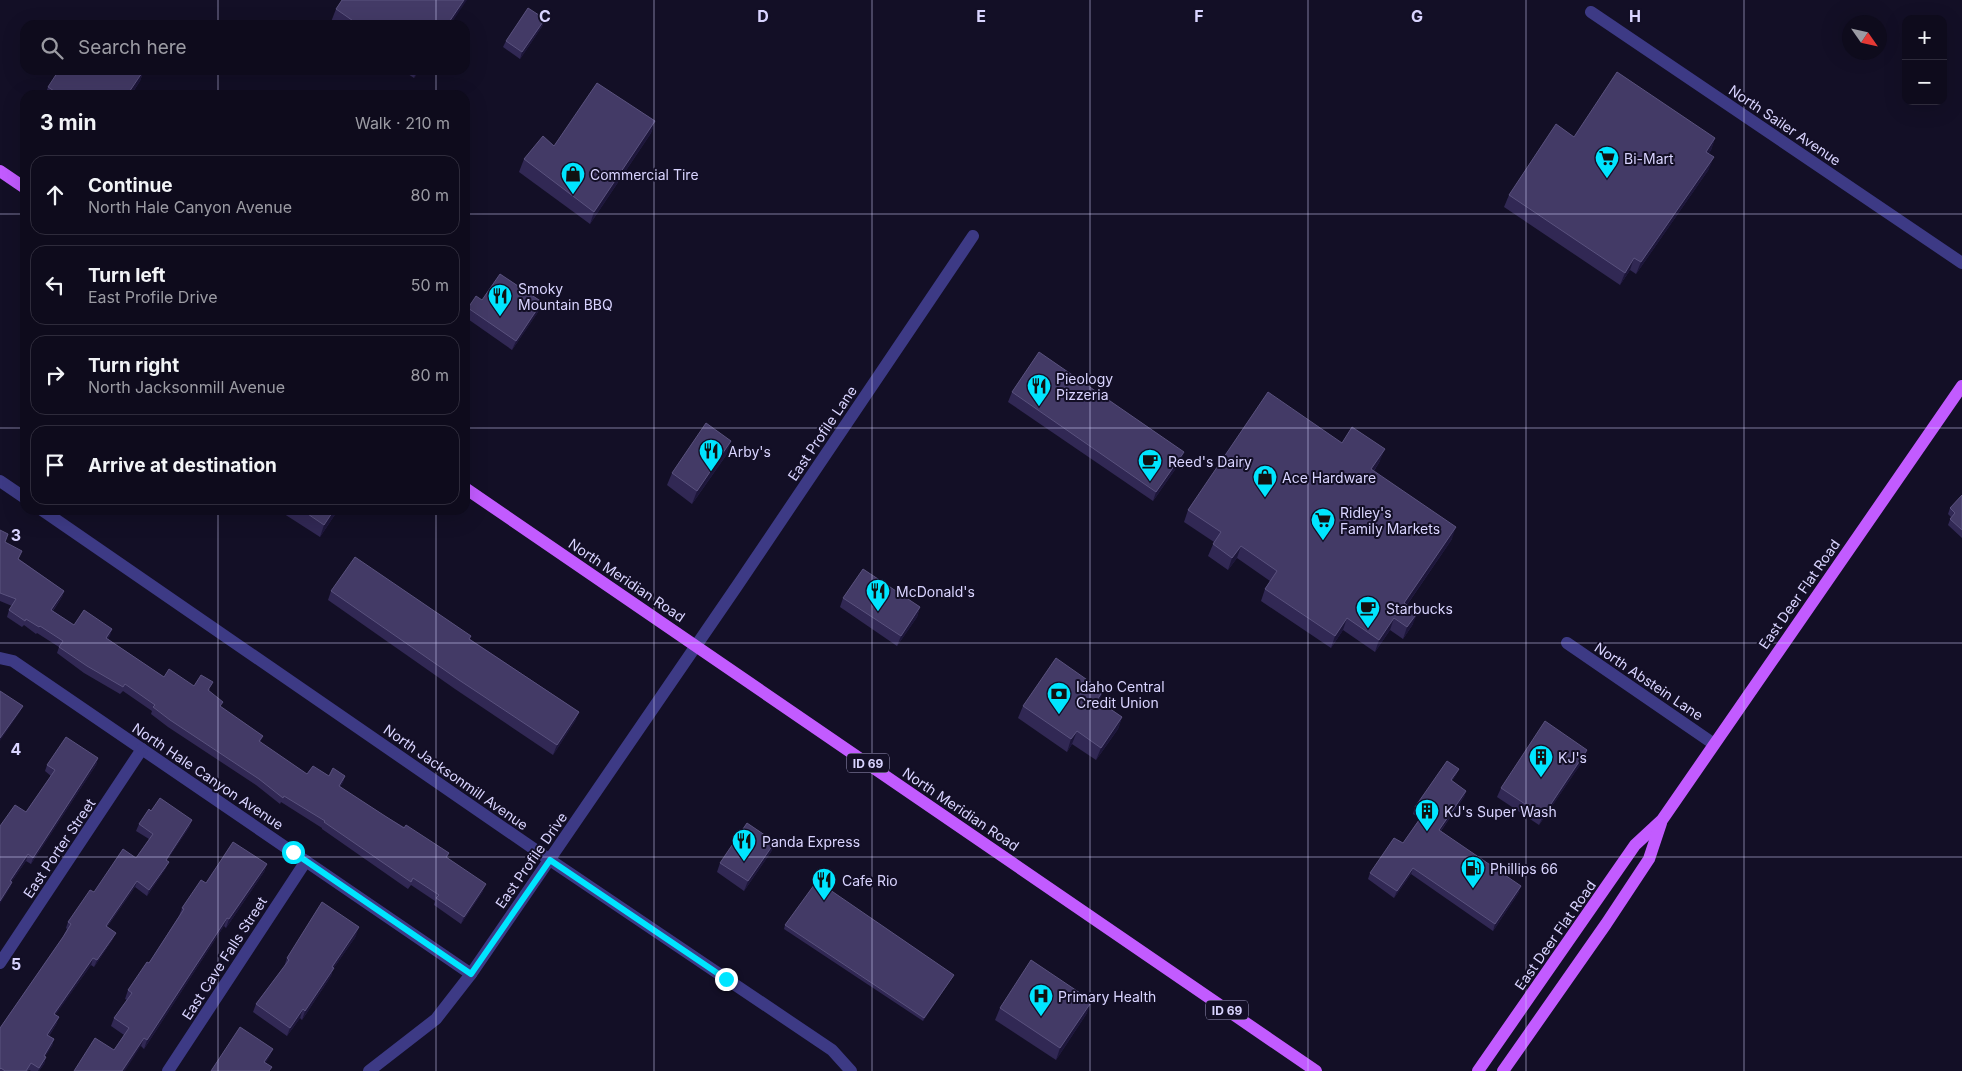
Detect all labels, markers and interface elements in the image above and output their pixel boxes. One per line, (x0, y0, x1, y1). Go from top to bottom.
text: C (539, 6, 551, 26)
text: D (757, 6, 769, 26)
text: E (976, 6, 986, 26)
text: F (1194, 6, 1204, 26)
text: G (1411, 6, 1423, 26)
text: H (1629, 6, 1641, 26)
north arrow (1842, 15, 1887, 60)
map controls (1902, 15, 1947, 105)
button: + (1902, 15, 1947, 60)
search box (20, 20, 470, 75)
icon: search (38, 34, 66, 62)
text: Search here (78, 36, 187, 59)
button: − (1902, 60, 1947, 105)
street label: North Sailer Avenue (1726, 81, 1844, 169)
text: 3 min (40, 110, 96, 135)
text: Walk · 210 m (355, 113, 450, 133)
supermarket icon: Bi-Mart (1594, 145, 1620, 179)
place label: Bi-Mart (1624, 150, 1674, 167)
shop icon: Commercial Tire (560, 161, 586, 195)
place label: Commercial Tire (590, 166, 699, 183)
text: Continue (88, 174, 173, 197)
icon: ahead (41, 181, 69, 209)
text: 80 m (410, 185, 449, 205)
text: North Hale Canyon Avenue (88, 197, 292, 217)
text: Turn left (88, 264, 166, 287)
icon: left (41, 271, 69, 299)
text: 50 m (411, 275, 449, 295)
place label: Smoky Mountain BBQ (518, 280, 613, 313)
restaurant icon: Smoky Mountain BBQ (487, 283, 513, 317)
text: East Profile Drive (88, 287, 218, 307)
text: Turn right (88, 354, 179, 377)
icon: right (41, 361, 69, 389)
text: 80 m (410, 365, 449, 385)
place label: Pieology Pizzeria (1056, 370, 1113, 403)
restaurant icon: Pieology Pizzeria (1026, 373, 1052, 407)
text: North Jacksonmill Avenue (88, 377, 285, 397)
street label: East Profile Lane (784, 382, 860, 484)
restaurant icon: Arby's (698, 438, 724, 472)
place label: Arby's (728, 443, 771, 460)
cafe icon: Reed's Dairy (1137, 448, 1163, 482)
icon: arrive (41, 451, 69, 479)
place label: Reed's Dairy (1168, 453, 1252, 470)
text: Arrive at destination (88, 454, 277, 477)
shop icon: Ace Hardware (1252, 464, 1278, 498)
place label: Ace Hardware (1282, 469, 1376, 486)
place label: Ridley's Family Markets (1340, 504, 1440, 537)
supermarket icon: Ridley's Family Markets (1310, 507, 1336, 541)
text: 3 (11, 525, 21, 545)
street label: North Meridian Road (566, 535, 688, 625)
street label: East Deer Flat Road (1755, 536, 1843, 652)
restaurant icon: McDonald's (865, 578, 891, 612)
place label: McDonald's (896, 583, 975, 600)
cafe icon: Starbucks (1355, 595, 1381, 629)
place label: Starbucks (1386, 600, 1453, 617)
street label: North Abstein Lane (1591, 638, 1707, 724)
place label: Idaho Central Credit Union (1076, 678, 1165, 711)
bank icon: Idaho Central Credit Union (1046, 681, 1072, 715)
street label: North Hale Canyon Avenue (129, 719, 287, 833)
street label: North Jacksonmill Avenue (381, 721, 531, 833)
text: 4 (11, 739, 22, 759)
building icon: KJ's (1528, 744, 1554, 778)
place label: KJ's (1558, 749, 1587, 766)
road number: ID 69 (847, 754, 889, 772)
street label: North Meridian Road (900, 764, 1022, 854)
street label: East Porter Street (19, 795, 99, 901)
building icon: KJ's Super Wash (1414, 798, 1440, 832)
place label: KJ's Super Wash (1444, 803, 1557, 820)
street label: East Profile Drive (492, 809, 570, 911)
restaurant icon: Panda Express (731, 828, 757, 862)
place label: Panda Express (762, 833, 860, 850)
route start (282, 841, 305, 864)
fuel station icon: Phillips 66 (1460, 855, 1486, 889)
place label: Phillips 66 (1490, 860, 1558, 877)
restaurant icon: Cafe Rio (811, 867, 837, 901)
place label: Cafe Rio (842, 872, 898, 889)
street label: East Deer Flat Road (1511, 877, 1599, 993)
street label: East Cave Falls Street (178, 893, 270, 1023)
text: 5 (11, 954, 21, 974)
route end (715, 968, 738, 991)
hospital icon: Primary Health (1028, 983, 1054, 1017)
place label: Primary Health (1058, 988, 1156, 1005)
road number: ID 69 (1206, 1000, 1248, 1020)

